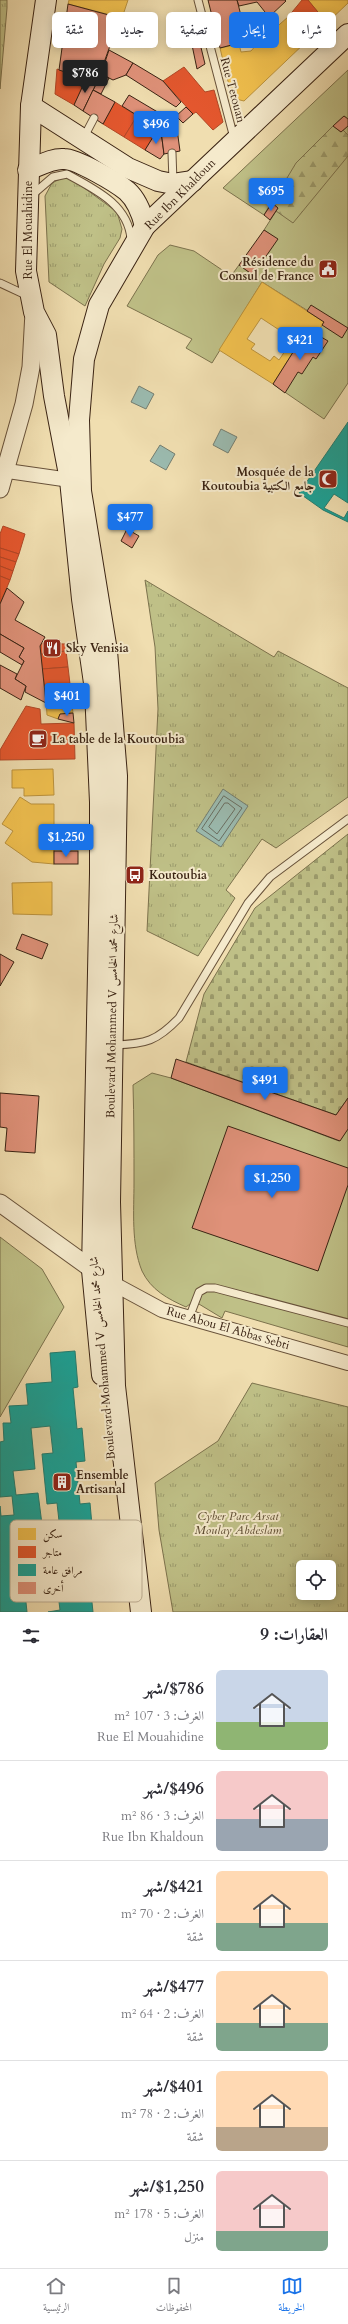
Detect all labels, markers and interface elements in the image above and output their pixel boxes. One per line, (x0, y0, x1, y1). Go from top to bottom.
chip: شقة (52, 12, 98, 48)
chip: جديد (106, 12, 158, 48)
chip: تصفية (166, 12, 221, 48)
chip: إيجار (229, 12, 279, 48)
chip: شراء (287, 12, 336, 48)
street label: Rue Tetouan (217, 56, 249, 124)
pin: $786 (61, 60, 109, 94)
text: $786 (72, 64, 98, 82)
pin: $496 (132, 111, 180, 145)
text: $496 (143, 115, 169, 133)
street label: Rue Ibn Khaldoun (141, 155, 219, 233)
pin: $695 (247, 178, 295, 212)
street label: Rue El Mouahidine (20, 181, 36, 279)
text: $695 (258, 182, 284, 200)
place label: Résidence du Consul de France (219, 254, 314, 284)
public building icon: Résidence du Consul de France (317, 258, 339, 280)
pin: $421 (276, 327, 324, 361)
text: $421 (287, 331, 313, 349)
place label: Mosquée de la Koutoubia جامع الكتبية (202, 464, 314, 498)
mosque icon: Mosquée de la Koutoubia جامع الكتبية (317, 468, 339, 490)
pin: $477 (106, 504, 154, 538)
text: $477 (117, 508, 143, 526)
restaurant icon: Sky Venisia (41, 637, 63, 659)
place label: Sky Venisia (66, 640, 129, 656)
pin: $401 (43, 683, 91, 717)
text: $401 (54, 687, 80, 705)
cafe icon: La table de la Koutoubia (27, 728, 49, 750)
place label: La table de la Koutoubia (52, 731, 185, 747)
pin: $1,250 (33, 824, 99, 858)
text: $1,250 (47, 828, 85, 846)
bus stop icon: Koutoubia (124, 864, 146, 886)
place label: Koutoubia (149, 867, 207, 883)
street label: Boulevard Mohammed V شارع محمد الخامس (102, 914, 125, 1118)
pin: $491 (241, 1067, 289, 1101)
text: $491 (252, 1071, 278, 1089)
pin: $1,250 (239, 1165, 305, 1199)
text: $1,250 (253, 1169, 291, 1187)
street label: Boulevard Mohammed V شارع محمد الخامس (85, 1255, 122, 1460)
street label: Rue Abou El Abbas Sebti (165, 1303, 292, 1353)
place label: Ensemble Artisanal (76, 1467, 129, 1497)
building icon: Ensemble Artisanal (51, 1471, 73, 1493)
park label: Cyber Parc Arsat Moulay Abdeslam (194, 1508, 282, 1538)
legend (10, 1520, 142, 1602)
text: سكن (43, 1527, 62, 1543)
text: متاجر (42, 1545, 62, 1560)
map controls (296, 1560, 336, 1600)
button: locate (296, 1560, 336, 1600)
text: مرافق عامة (43, 1563, 83, 1578)
text: أخرى (43, 1580, 64, 1596)
text: العقارات: 9 (260, 1623, 328, 1646)
icon: filters (20, 1625, 42, 1647)
text: $786/شهر (144, 1677, 204, 1700)
icon: home (248, 1686, 296, 1734)
text: الغرف: 3 · 107 m² (114, 1707, 204, 1725)
text: Rue El Mouahidine (97, 1728, 204, 1746)
text: $496/شهر (144, 1777, 204, 1800)
icon: home (248, 1787, 296, 1835)
text: الغرف: 3 · 86 m² (121, 1807, 204, 1825)
text: Rue Ibn Khaldoun (102, 1828, 204, 1846)
text: $421/شهر (144, 1875, 204, 1898)
icon: home (248, 1887, 296, 1935)
text: الغرف: 2 · 70 m² (121, 1905, 204, 1923)
text: شقة (187, 1928, 204, 1946)
text: $477/شهر (144, 1975, 204, 1998)
icon: home (248, 1987, 296, 2035)
text: الغرف: 2 · 64 m² (121, 2005, 204, 2023)
text: شقة (187, 2028, 204, 2046)
text: $401/شهر (144, 2075, 204, 2098)
icon: home (248, 2087, 296, 2135)
text: الغرف: 2 · 78 m² (121, 2105, 204, 2123)
text: شقة (187, 2128, 204, 2146)
text: $1,250/شهر (130, 2175, 204, 2198)
icon: home (248, 2187, 296, 2235)
text: الغرف: 5 · 178 m² (114, 2205, 204, 2223)
text: منزل (184, 2228, 204, 2246)
tab: الرئيسية (43, 2275, 70, 2318)
tab: المحفوظات (156, 2275, 192, 2318)
tab: الخريطة (278, 2275, 305, 2318)

